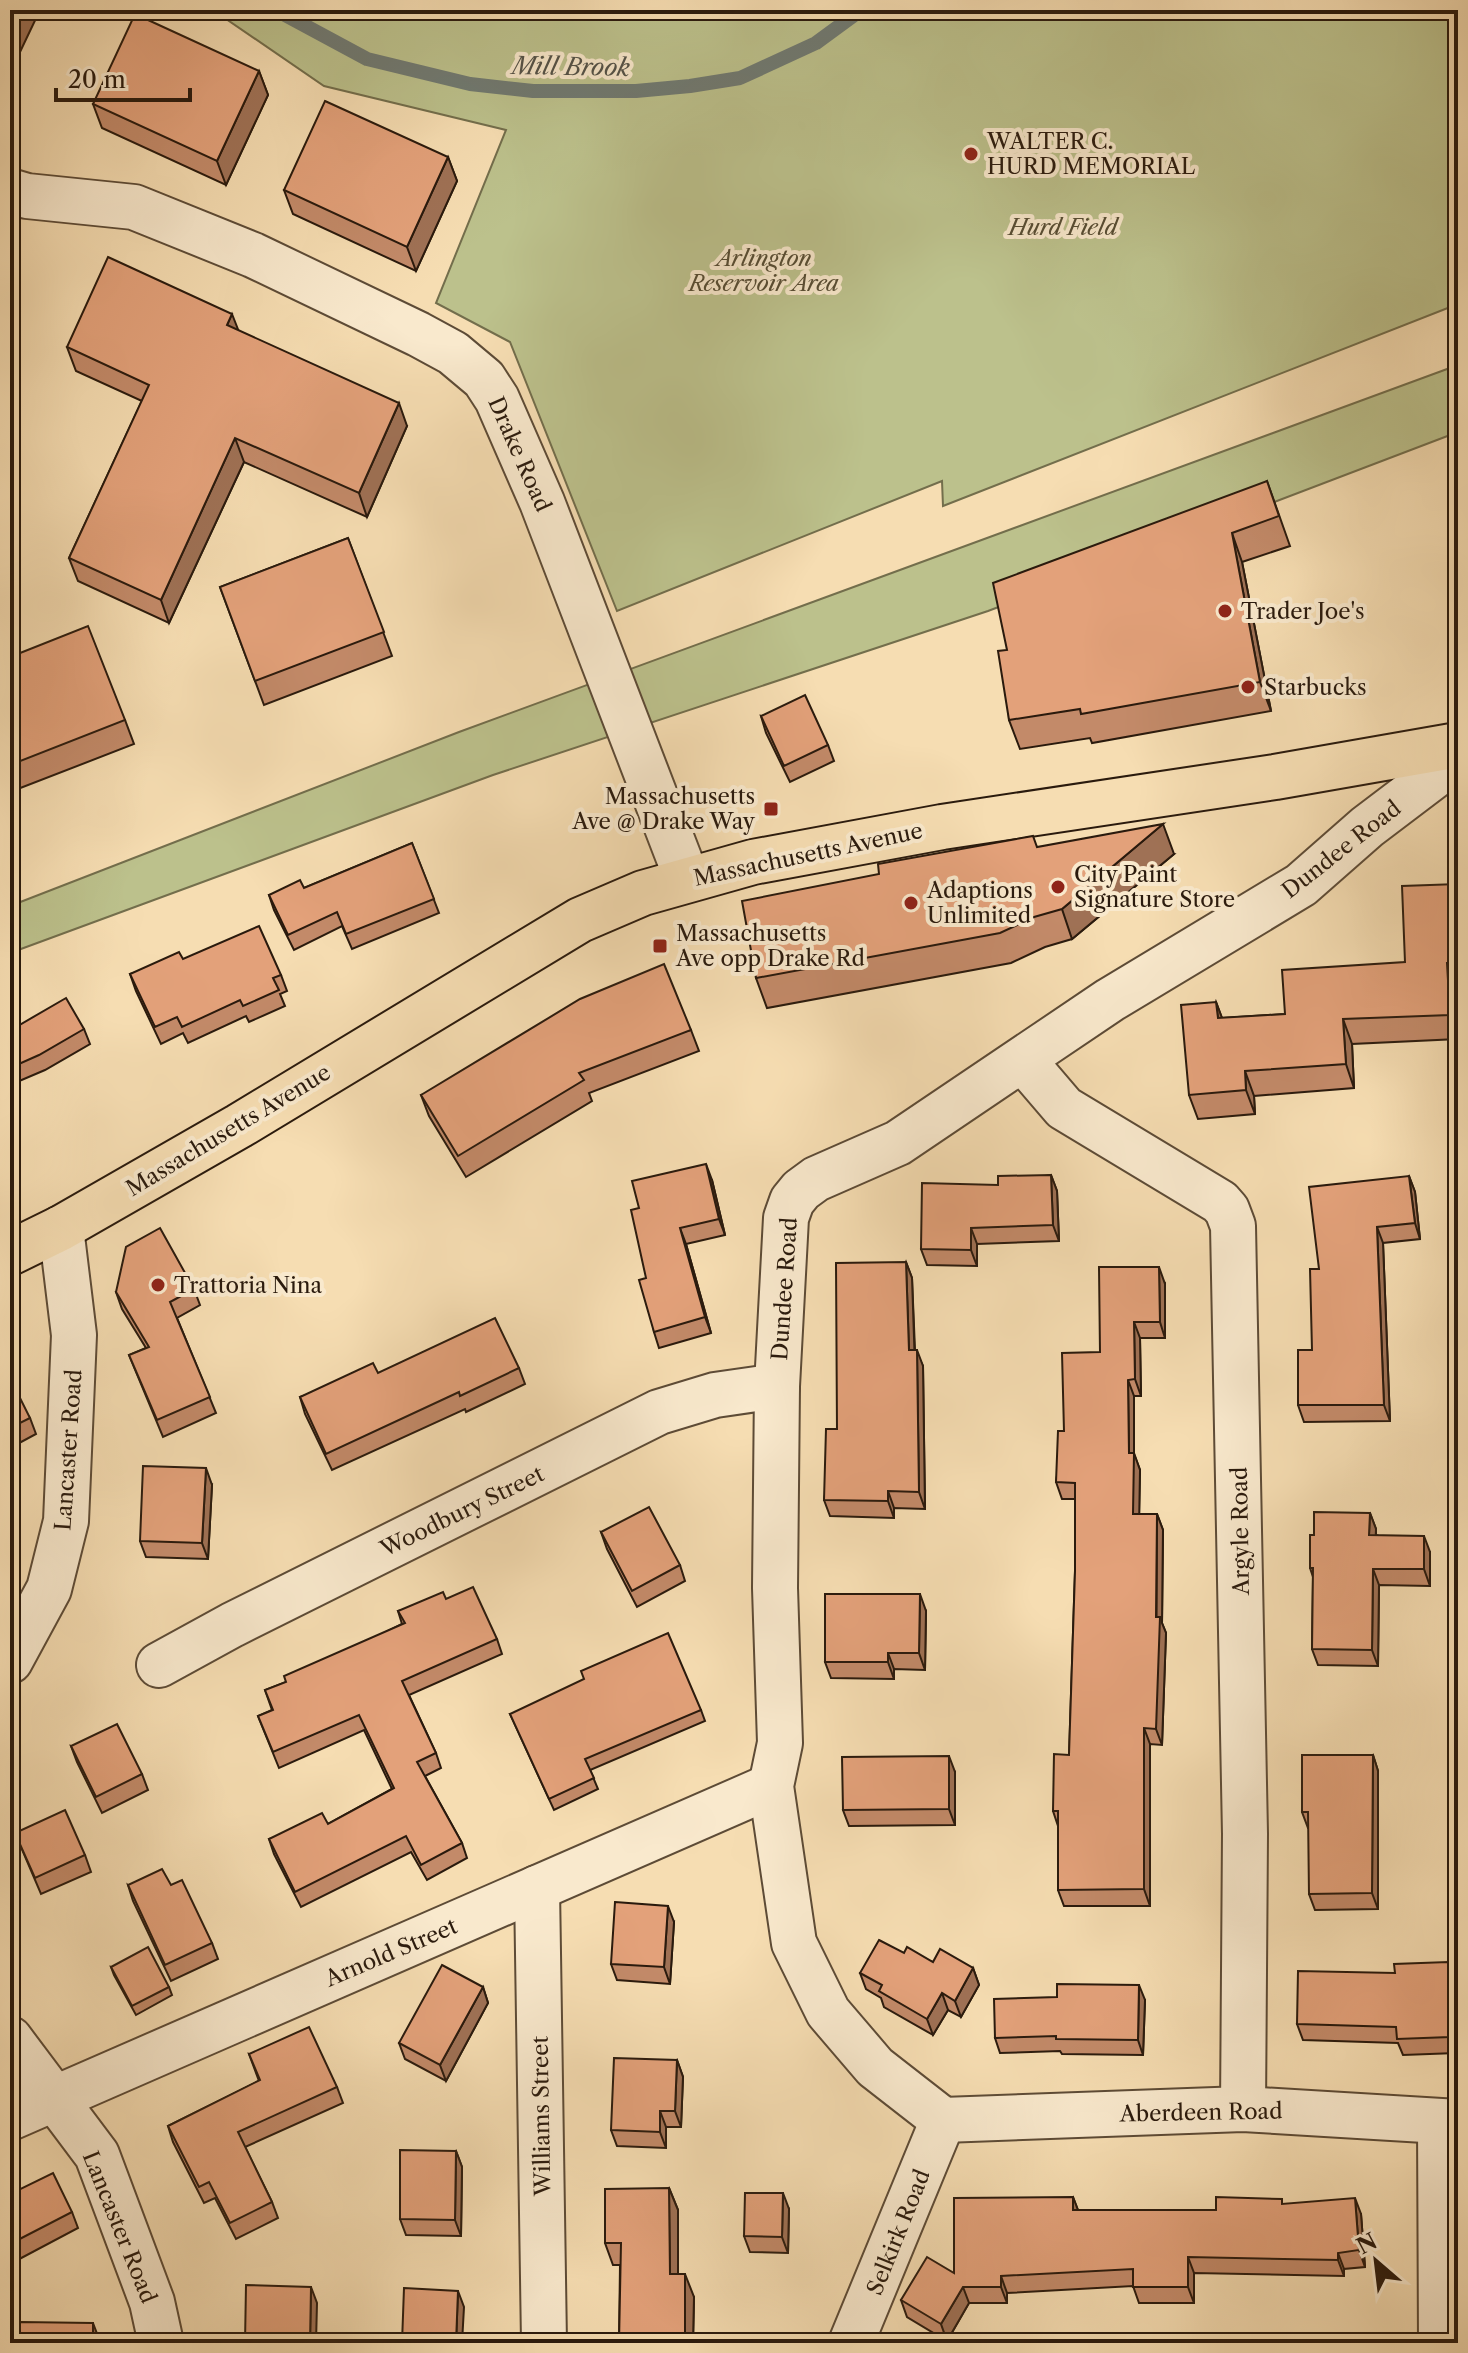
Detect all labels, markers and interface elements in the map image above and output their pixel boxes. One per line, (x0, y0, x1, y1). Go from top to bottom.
water label: Mill Brook (509, 51, 631, 82)
scale bar (56, 52, 190, 102)
text: 20 m (68, 65, 126, 94)
place label: WALTER C. HURD MEMORIAL (986, 128, 1196, 180)
marker: WALTER C. HURD MEMORIAL (962, 145, 980, 163)
park label: Hurd Field (1007, 214, 1119, 241)
park label: Arlington Reservoir Area (687, 245, 839, 297)
street label: Drake Road (482, 393, 557, 516)
place label: Trader Joe's (1241, 598, 1365, 625)
marker: Trader Joe's (1216, 602, 1234, 620)
place label: Starbucks (1264, 674, 1367, 701)
marker: Starbucks (1239, 678, 1257, 696)
place label: Massachusetts Ave @ Drake Way (571, 783, 756, 835)
street label: Dundee Road (1276, 795, 1406, 904)
marker: Massachusetts Ave @ Drake Way (762, 800, 780, 818)
street label: Massachusetts Avenue (691, 817, 925, 892)
place label: City Paint Signature Store (1074, 861, 1235, 913)
place label: Adaptions Unlimited (926, 877, 1033, 929)
marker: City Paint Signature Store (1049, 878, 1067, 896)
marker: Adaptions Unlimited (902, 894, 920, 912)
place label: Massachusetts Ave opp Drake Rd (675, 920, 865, 972)
marker: Massachusetts Ave opp Drake Rd (651, 937, 669, 955)
street label: Massachusetts Avenue (121, 1059, 335, 1202)
street label: Dundee Road (766, 1217, 803, 1362)
place label: Trattoria Nina (174, 1272, 323, 1299)
marker: Trattoria Nina (149, 1276, 167, 1294)
street label: Lancaster Road (49, 1368, 88, 1532)
street label: Woodbury Street (375, 1460, 549, 1563)
street label: Argyle Road (1226, 1467, 1255, 1596)
street label: Arnold Street (320, 1912, 462, 1993)
street label: Williams Street (527, 2035, 556, 2197)
street label: Aberdeen Road (1118, 2098, 1283, 2127)
street label: Lancaster Road (77, 2147, 162, 2307)
street label: Selkirk Road (861, 2165, 936, 2299)
north arrow (1336, 2221, 1416, 2301)
text: N (1352, 2227, 1382, 2260)

